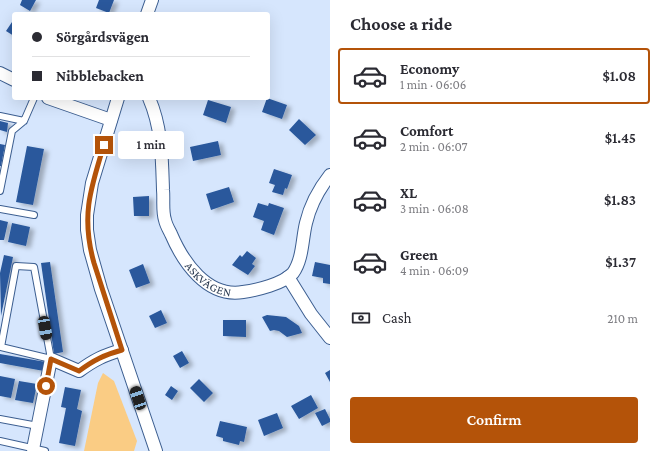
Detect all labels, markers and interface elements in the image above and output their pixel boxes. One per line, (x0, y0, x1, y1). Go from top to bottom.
text: Choose a ride (350, 14, 452, 34)
text: Sörgårdsvägen (56, 29, 149, 45)
icon: car (352, 58, 388, 94)
text: Economy (400, 61, 459, 77)
text: Nibblebacken (56, 68, 144, 84)
text: $1.08 (602, 68, 636, 84)
text: 1 min · 06:06 (400, 77, 466, 92)
icon: car (352, 120, 388, 156)
text: Comfort (400, 123, 454, 139)
text: $1.45 (605, 130, 636, 146)
callout: 1 min (118, 131, 184, 159)
route end (95, 136, 113, 154)
text: 1 min (137, 137, 165, 152)
text: 2 min · 06:07 (400, 139, 467, 154)
icon: car (352, 182, 388, 218)
text: XL (400, 185, 417, 201)
text: $1.83 (604, 192, 636, 208)
text: 3 min · 06:08 (400, 201, 469, 216)
icon: car (352, 244, 388, 280)
text: Green (400, 247, 438, 263)
text: $1.37 (605, 254, 636, 270)
street label: ASKVÄGEN (182, 259, 232, 300)
text: 4 min · 06:09 (400, 263, 469, 278)
icon: cash (350, 307, 372, 329)
text: Cash (382, 310, 412, 326)
text: 210 m (607, 311, 638, 326)
car (37, 315, 53, 341)
route start (37, 377, 55, 395)
car (129, 385, 147, 411)
button: Confirm (350, 397, 638, 443)

